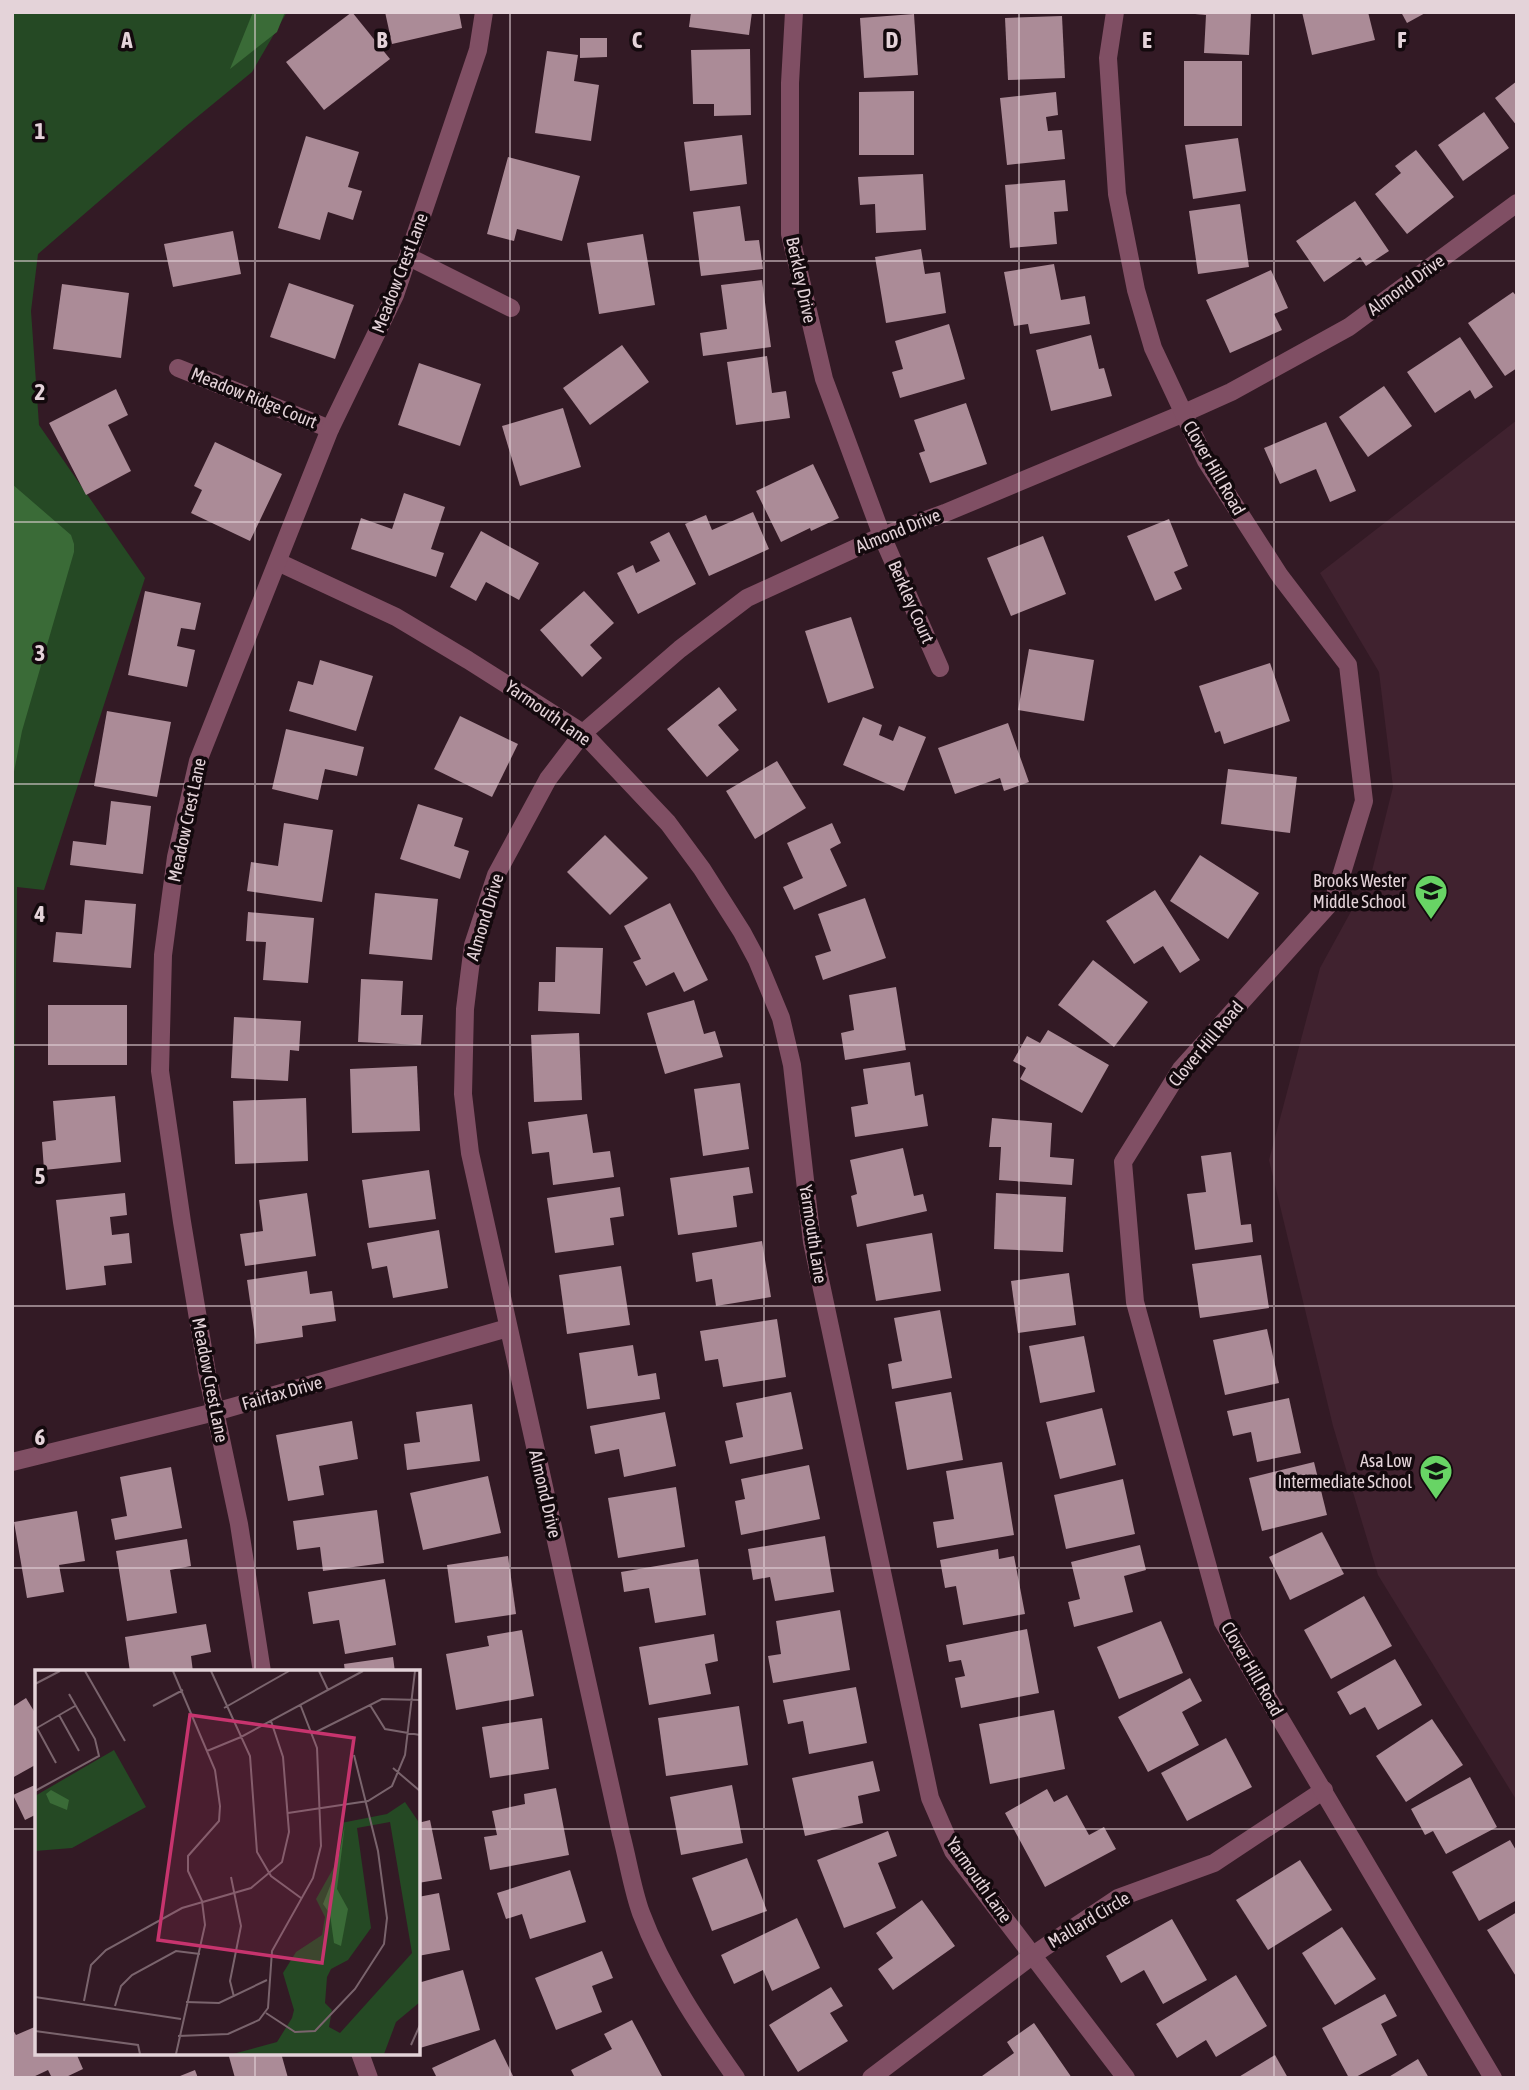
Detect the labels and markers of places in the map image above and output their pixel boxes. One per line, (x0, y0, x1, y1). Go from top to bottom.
place label: Brooks Wester Middle School (1313, 870, 1407, 912)
school or university icon: Brooks Wester Middle School (1412, 872, 1450, 921)
place label: Asa Low Intermediate School (1278, 1450, 1412, 1492)
school or university icon: Asa Low Intermediate School (1417, 1452, 1455, 1501)

